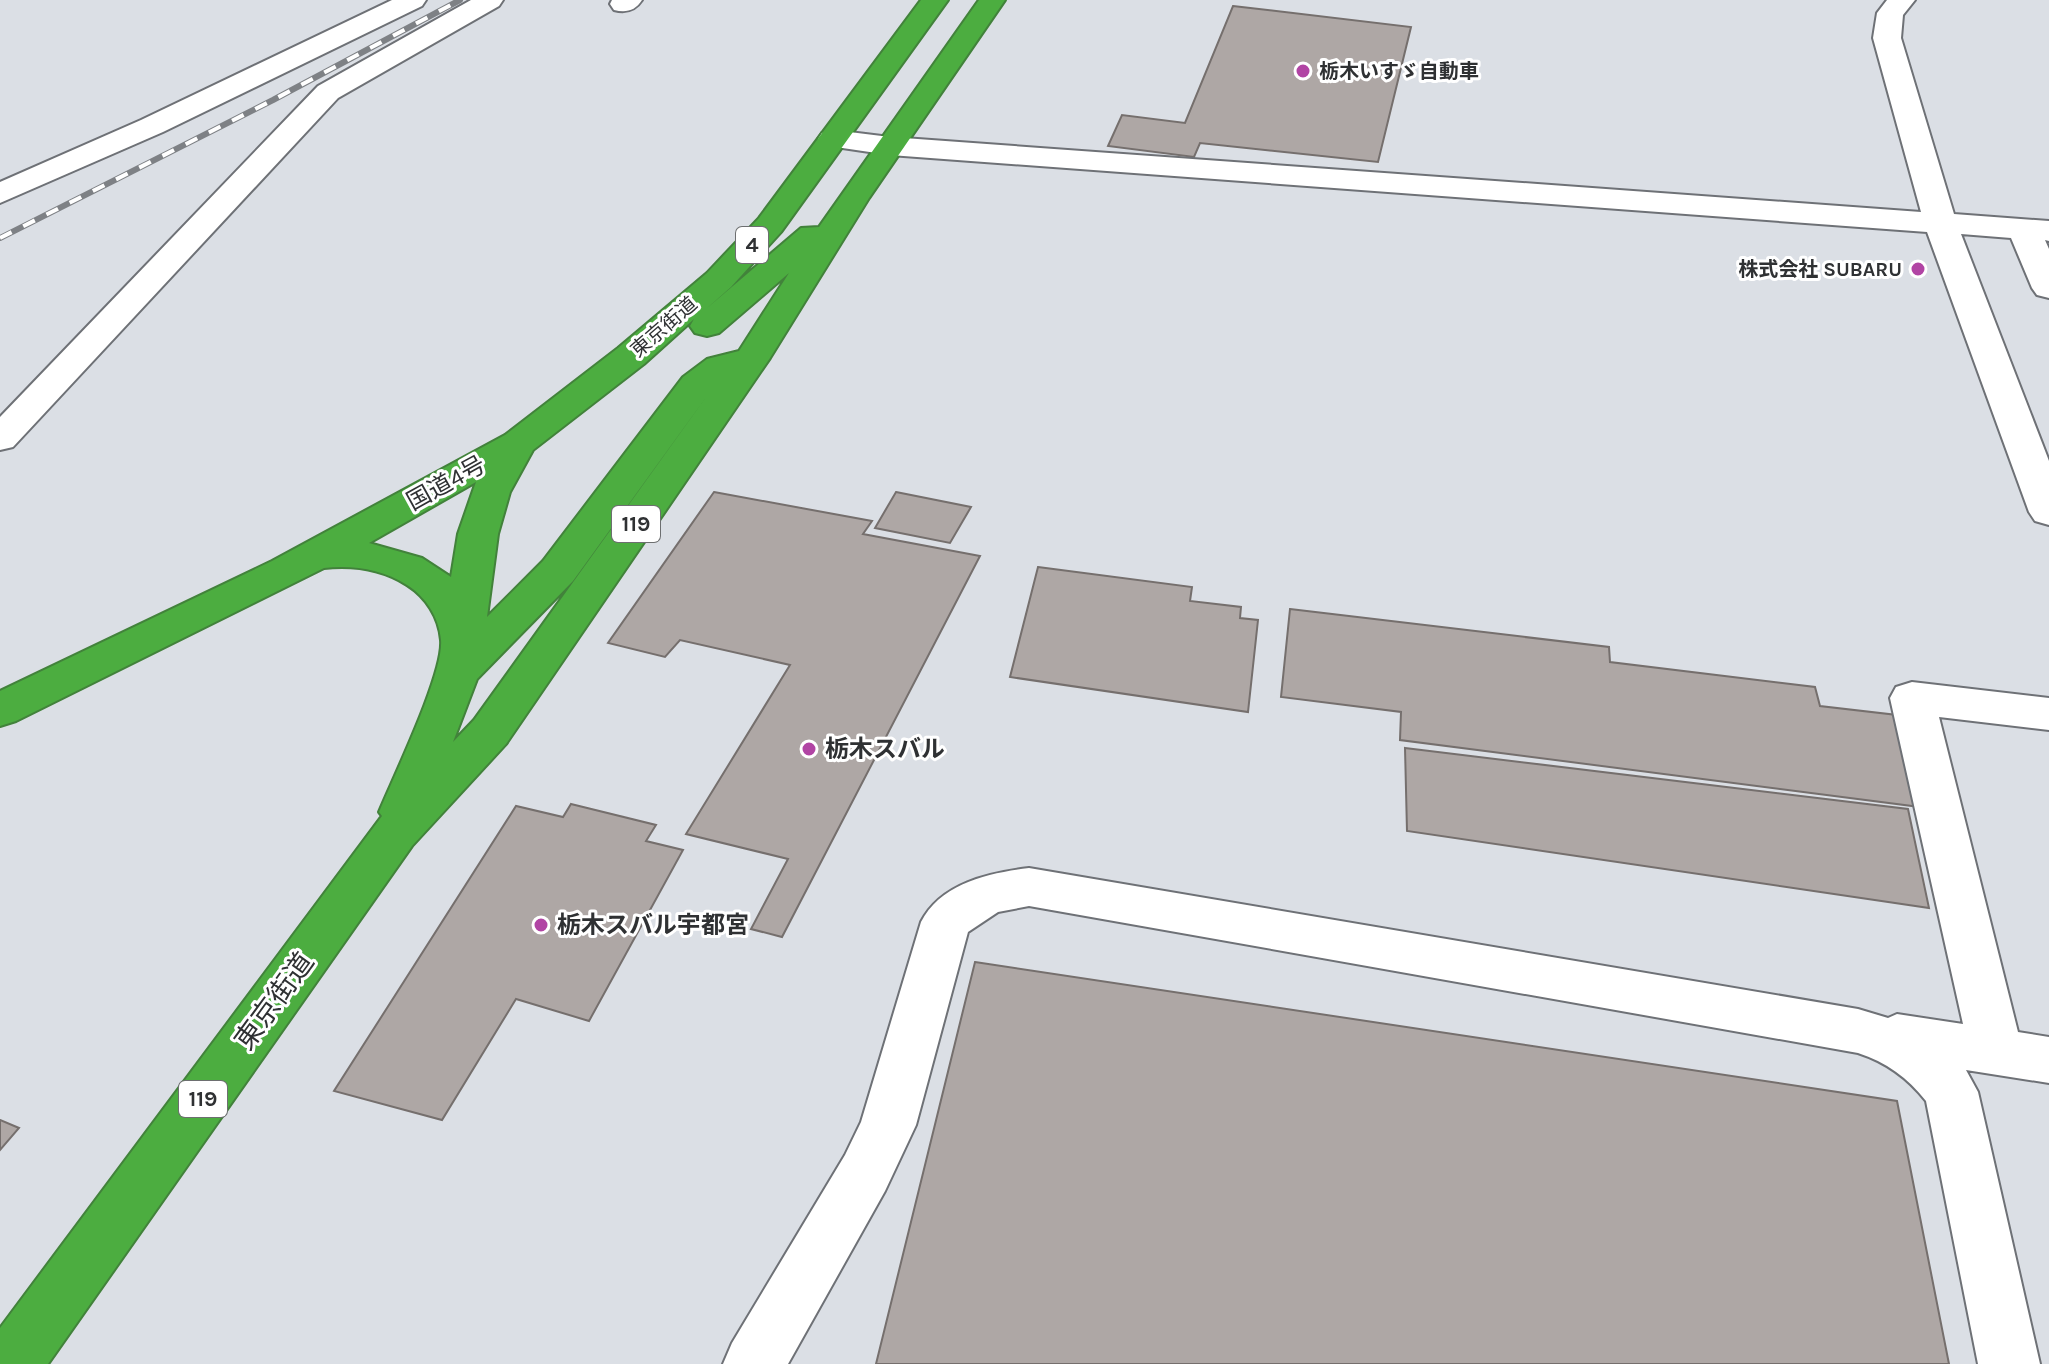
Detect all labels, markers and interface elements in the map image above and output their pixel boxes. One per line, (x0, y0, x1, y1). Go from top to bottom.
place label: 栃木いすゞ自動車 (1319, 60, 1479, 83)
marker: 栃木いすゞ自動車 (1294, 62, 1312, 80)
road number: 4 (736, 227, 768, 263)
place label: 株式会社 SUBARU (1738, 258, 1902, 281)
marker: 株式会社 SUBARU (1909, 260, 1927, 278)
street label: 東京街道 (626, 292, 702, 362)
street label: 国道4号 (402, 450, 490, 516)
road number: 119 (612, 506, 660, 542)
place label: 栃木スバル (825, 735, 945, 763)
marker: 栃木スバル (800, 740, 818, 758)
place label: 栃木スバル宇都宮 (557, 911, 749, 939)
marker: 栃木スバル宇都宮 (532, 916, 550, 934)
street label: 東京街道 (228, 946, 320, 1056)
road number: 119 (179, 1081, 227, 1117)

